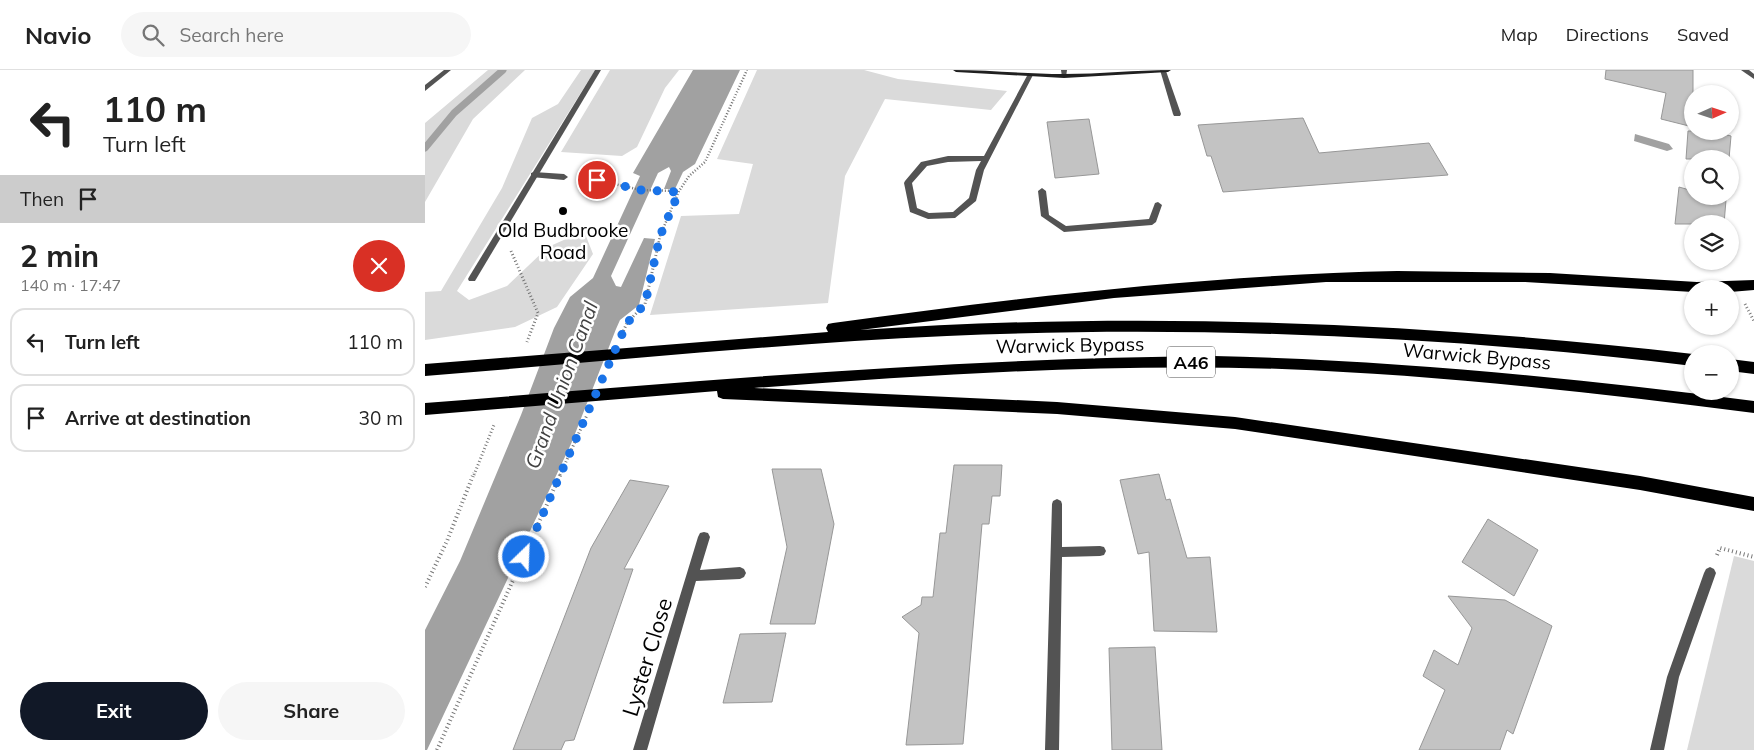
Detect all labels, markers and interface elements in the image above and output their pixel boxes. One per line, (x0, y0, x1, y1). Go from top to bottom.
search box (121, 12, 471, 57)
text: Navio (25, 20, 91, 50)
icon: search (139, 21, 167, 49)
text: Search here (179, 23, 284, 47)
text: Map (1501, 23, 1538, 46)
text: Directions (1566, 23, 1649, 46)
text: Saved (1677, 23, 1729, 46)
north arrow (1684, 85, 1739, 140)
map controls (1684, 85, 1739, 400)
text: 110 m (103, 87, 207, 131)
icon: left (20, 90, 85, 155)
text: Turn left (103, 130, 186, 158)
button: search (1684, 150, 1739, 205)
pin (576, 159, 618, 201)
icon: arrive (583, 166, 611, 194)
icon: arrive (74, 185, 102, 213)
text: Then (20, 187, 64, 211)
marker: Old Budbrooke Road (557, 205, 569, 217)
button: layers (1684, 215, 1739, 270)
place label: Old Budbrooke Road (498, 218, 628, 264)
text: 2 min (20, 237, 99, 275)
button: close (353, 240, 405, 292)
text: 140 m · 17:47 (20, 275, 121, 295)
button: + (1684, 280, 1739, 335)
water label: Grand Union Canal (519, 298, 603, 472)
icon: left (22, 328, 50, 356)
text: Turn left (65, 330, 140, 354)
text: 110 m (347, 330, 403, 354)
street label: Warwick Bypass (995, 332, 1145, 358)
street label: Warwick Bypass (1402, 338, 1552, 374)
button: − (1684, 345, 1739, 400)
road number: A46 (1167, 346, 1215, 378)
icon: arrive (22, 404, 50, 432)
text: Arrive at destination (65, 406, 251, 430)
text: 30 m (359, 406, 403, 430)
position arrow (497, 530, 549, 582)
street label: Lyster Close (616, 594, 678, 720)
button: Exit (20, 682, 208, 740)
button: Share (218, 682, 405, 740)

